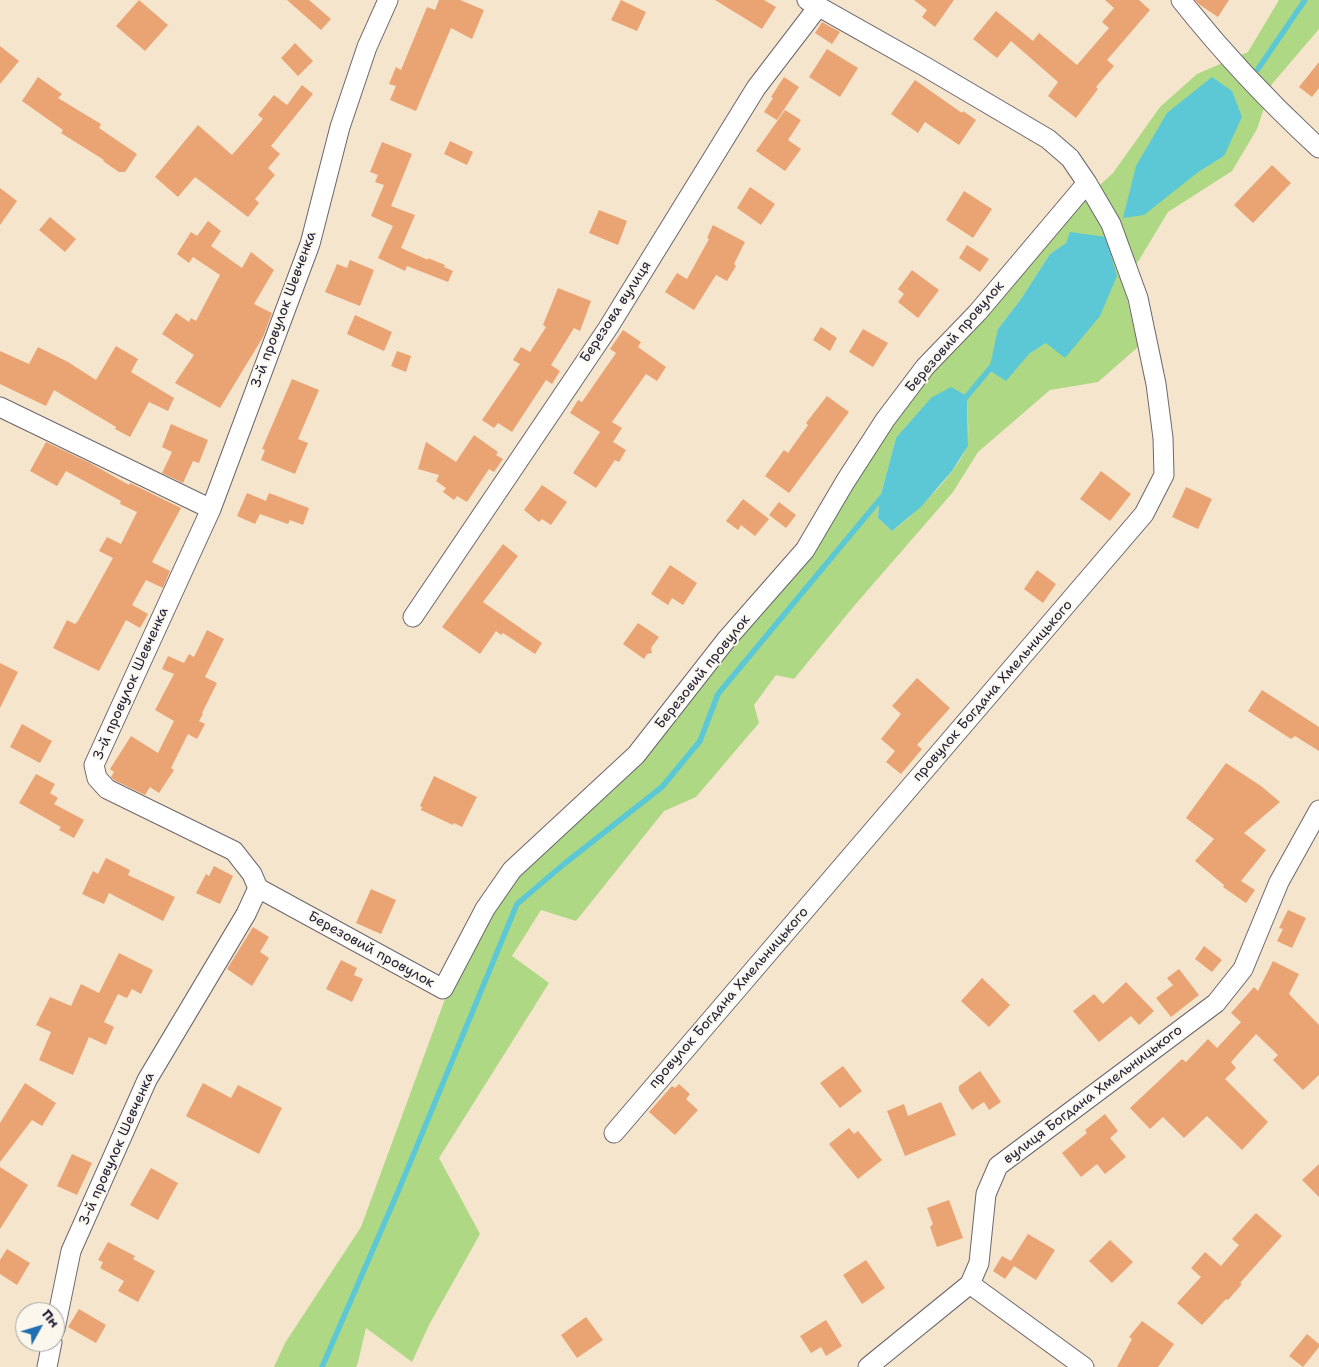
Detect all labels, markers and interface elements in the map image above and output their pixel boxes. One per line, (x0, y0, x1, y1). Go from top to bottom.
street label: 3-й провулок Шевченка (248, 229, 320, 391)
street label: Березова вулиця (577, 258, 655, 366)
street label: Березовий провулок (902, 278, 1008, 396)
street label: провулок Богдана Хмельницького (910, 597, 1076, 785)
street label: 3-й провулок Шевченка (90, 605, 172, 763)
street label: Березовий провулок (652, 612, 754, 732)
street label: провулок Богдана Хмельницького (646, 904, 812, 1092)
street label: Березовий провулок (305, 908, 437, 992)
street label: вулиця Богдана Хмельницького (1000, 1022, 1186, 1168)
street label: 3-й провулок Шевченка (76, 1070, 158, 1228)
north arrow (15, 1302, 65, 1352)
text: Пн (38, 1305, 64, 1331)

